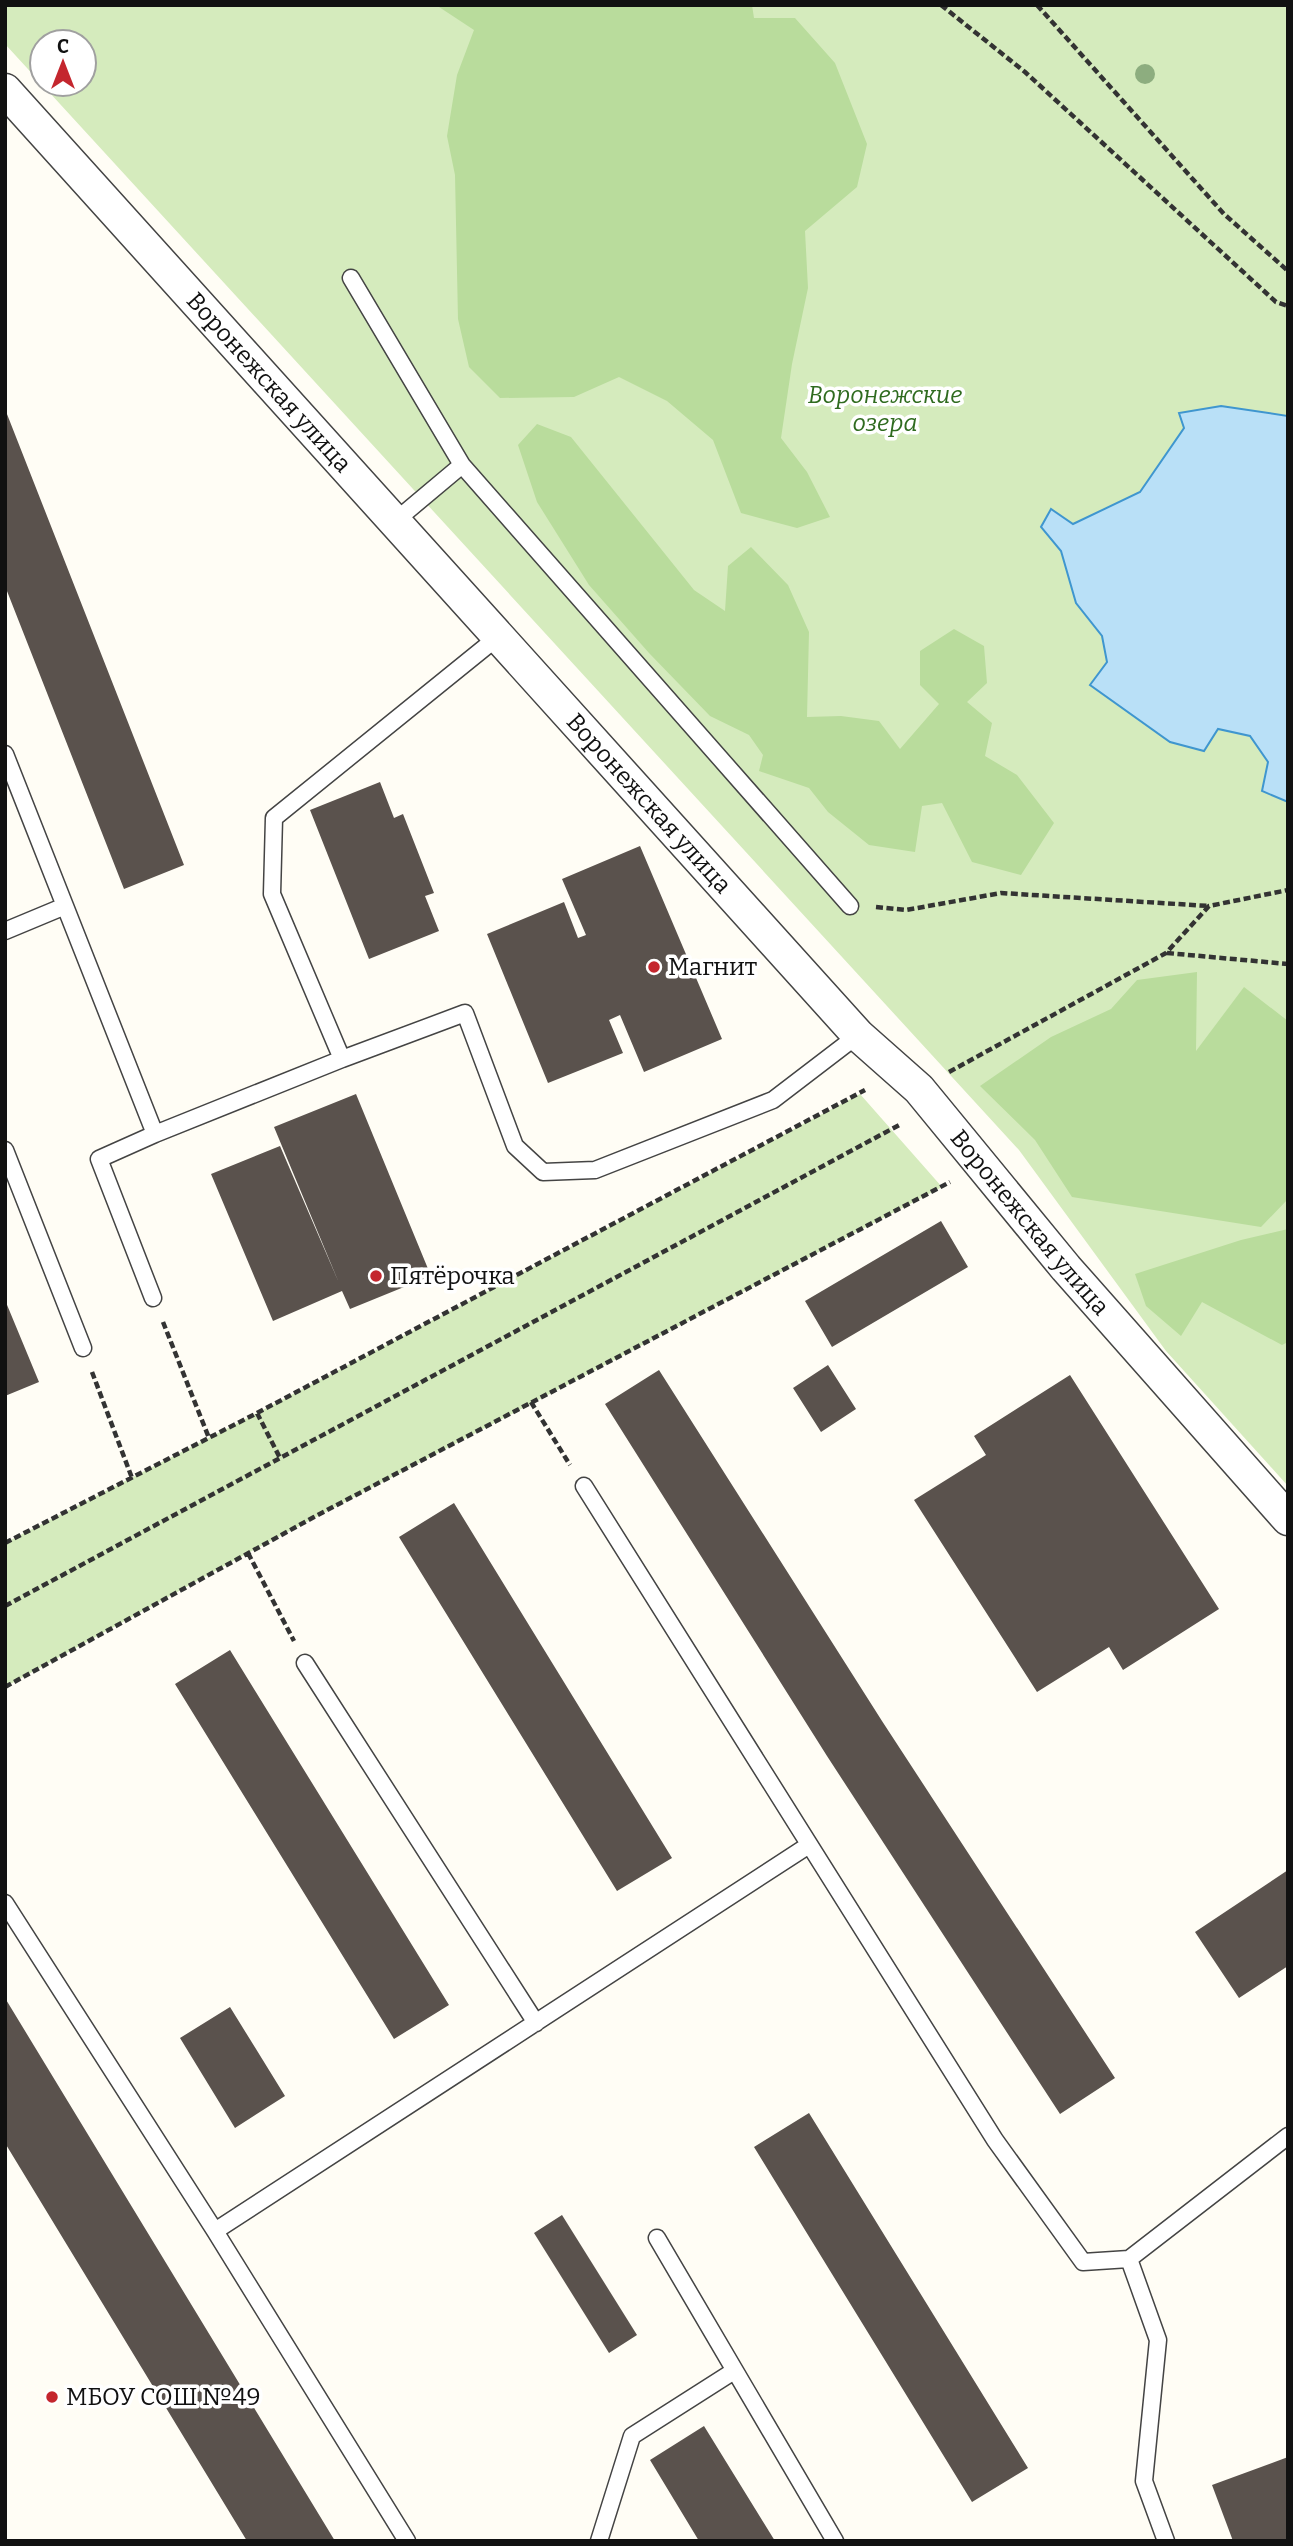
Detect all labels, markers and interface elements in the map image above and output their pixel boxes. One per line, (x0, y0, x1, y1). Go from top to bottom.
north arrow (28, 28, 98, 98)
text: С (57, 35, 69, 58)
street label: Воронежская улица (181, 287, 357, 478)
park label: Воронежские озера (808, 381, 962, 437)
street label: Воронежская улица (561, 708, 737, 899)
place label: Магнит (668, 953, 757, 981)
marker: Магнит (646, 959, 662, 975)
street label: Воронежская улица (945, 1124, 1115, 1321)
place label: Пятёрочка (390, 1262, 515, 1290)
marker: Пятёрочка (368, 1268, 384, 1284)
place label: МБОУ СОШ №49 (66, 2383, 260, 2411)
marker: МБОУ СОШ №49 (44, 2389, 60, 2405)

